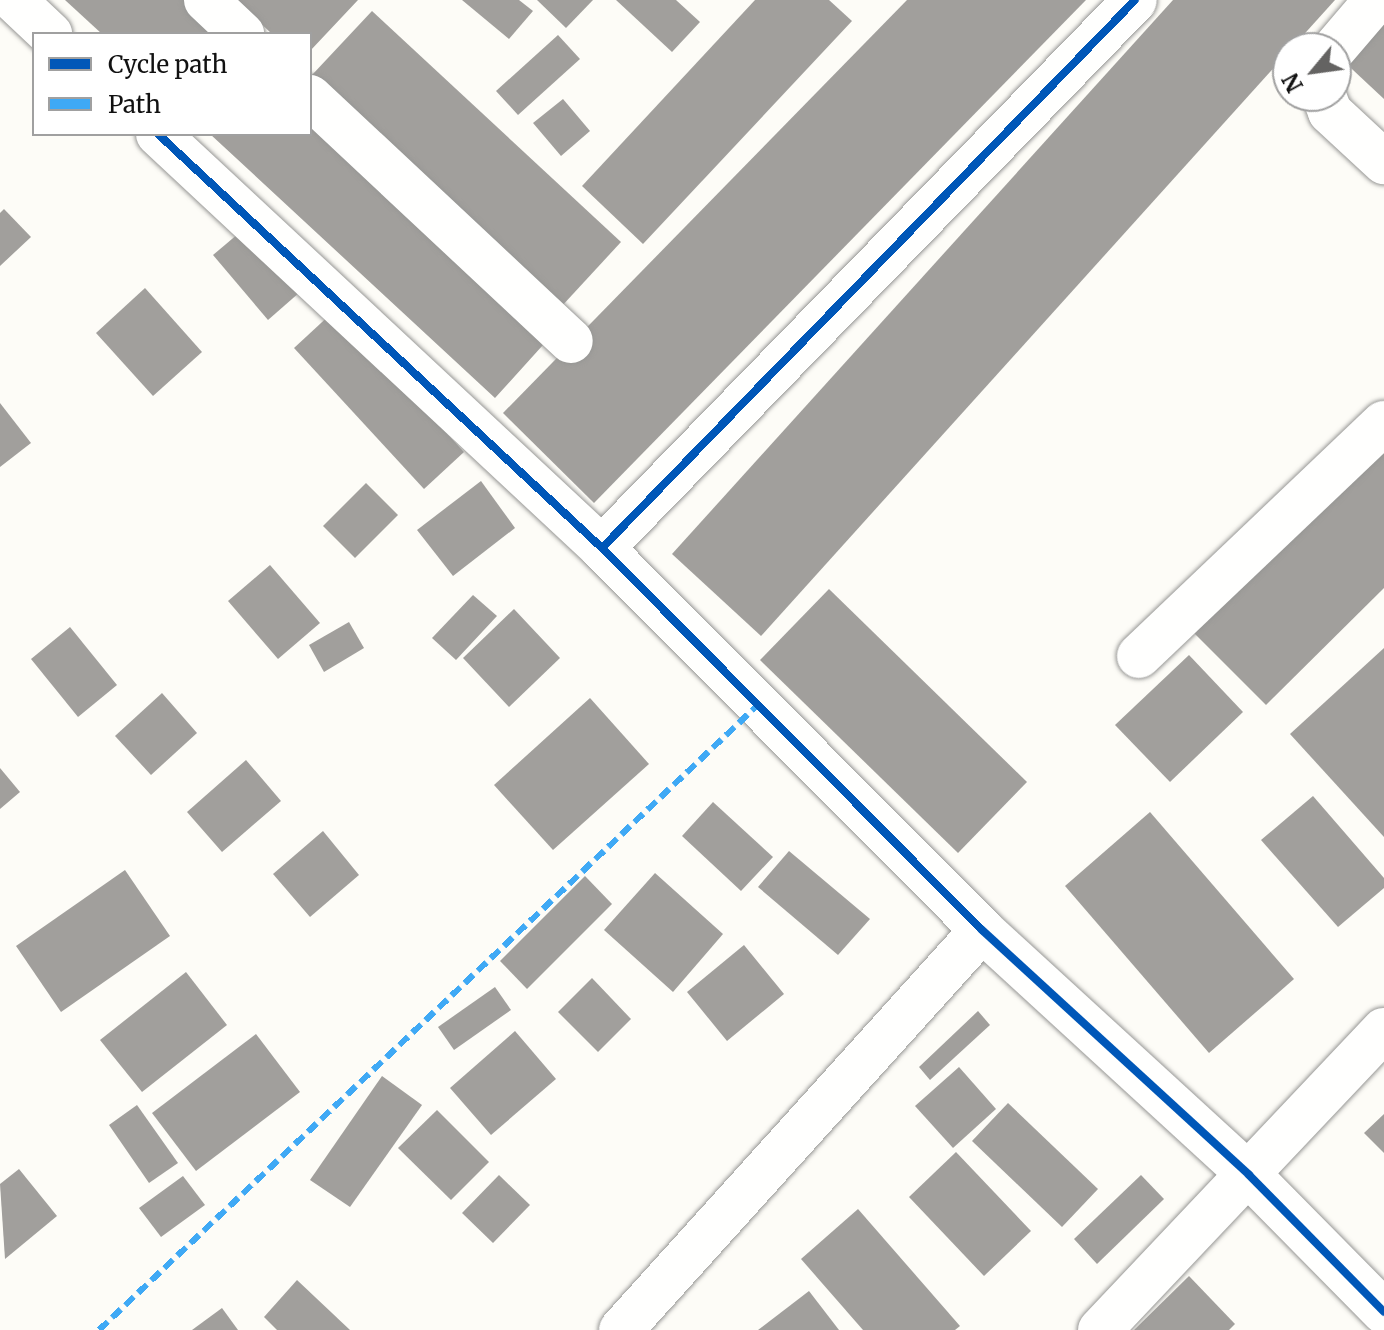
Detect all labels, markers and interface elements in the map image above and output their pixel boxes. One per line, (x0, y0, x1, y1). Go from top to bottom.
legend (32, 32, 312, 136)
north arrow (1272, 32, 1352, 112)
text: Cycle path (108, 49, 227, 80)
text: N (1276, 68, 1309, 97)
text: Path (108, 89, 161, 120)

